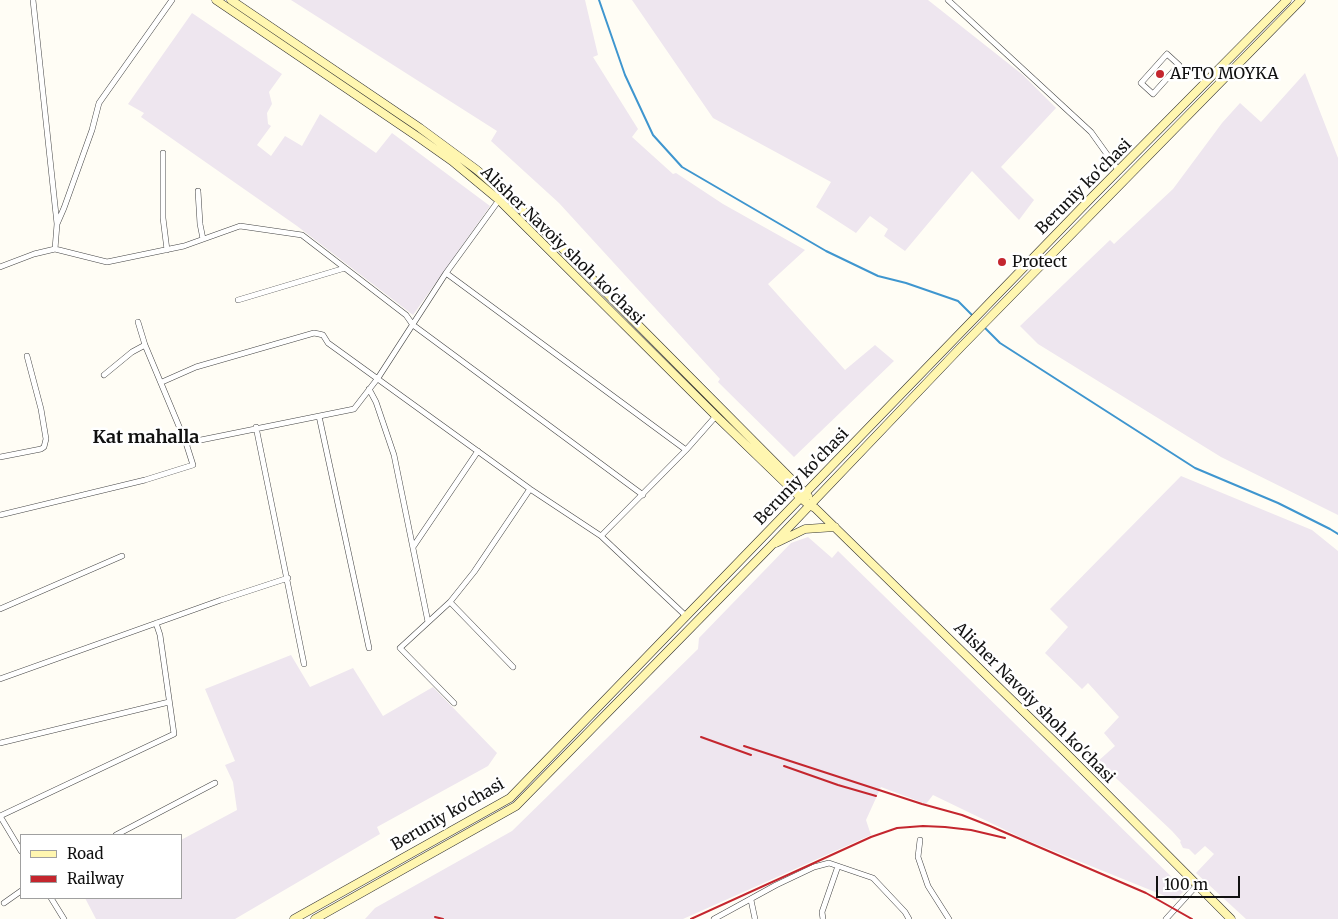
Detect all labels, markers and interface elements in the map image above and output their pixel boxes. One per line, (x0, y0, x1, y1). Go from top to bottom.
place label: AFTO MOYKA (1170, 64, 1279, 84)
marker: AFTO MOYKA (1154, 68, 1166, 80)
street label: Beruniy ko'chasi (1032, 135, 1136, 239)
street label: Alisher Navoiy shoh ko'chasi (476, 163, 648, 329)
place label: Protect (1012, 252, 1067, 272)
marker: Protect (996, 256, 1008, 268)
street label: Beruniy ko'chasi (751, 425, 853, 529)
district label: Kat mahalla (93, 427, 199, 449)
street label: Alisher Navoiy shoh ko'chasi (950, 619, 1118, 787)
street label: Beruniy ko'chasi (388, 775, 508, 855)
legend (20, 834, 182, 899)
text: Road (67, 844, 103, 863)
scale bar (1158, 866, 1242, 898)
text: Railway (67, 869, 124, 888)
text: 100 m (1164, 875, 1208, 894)

